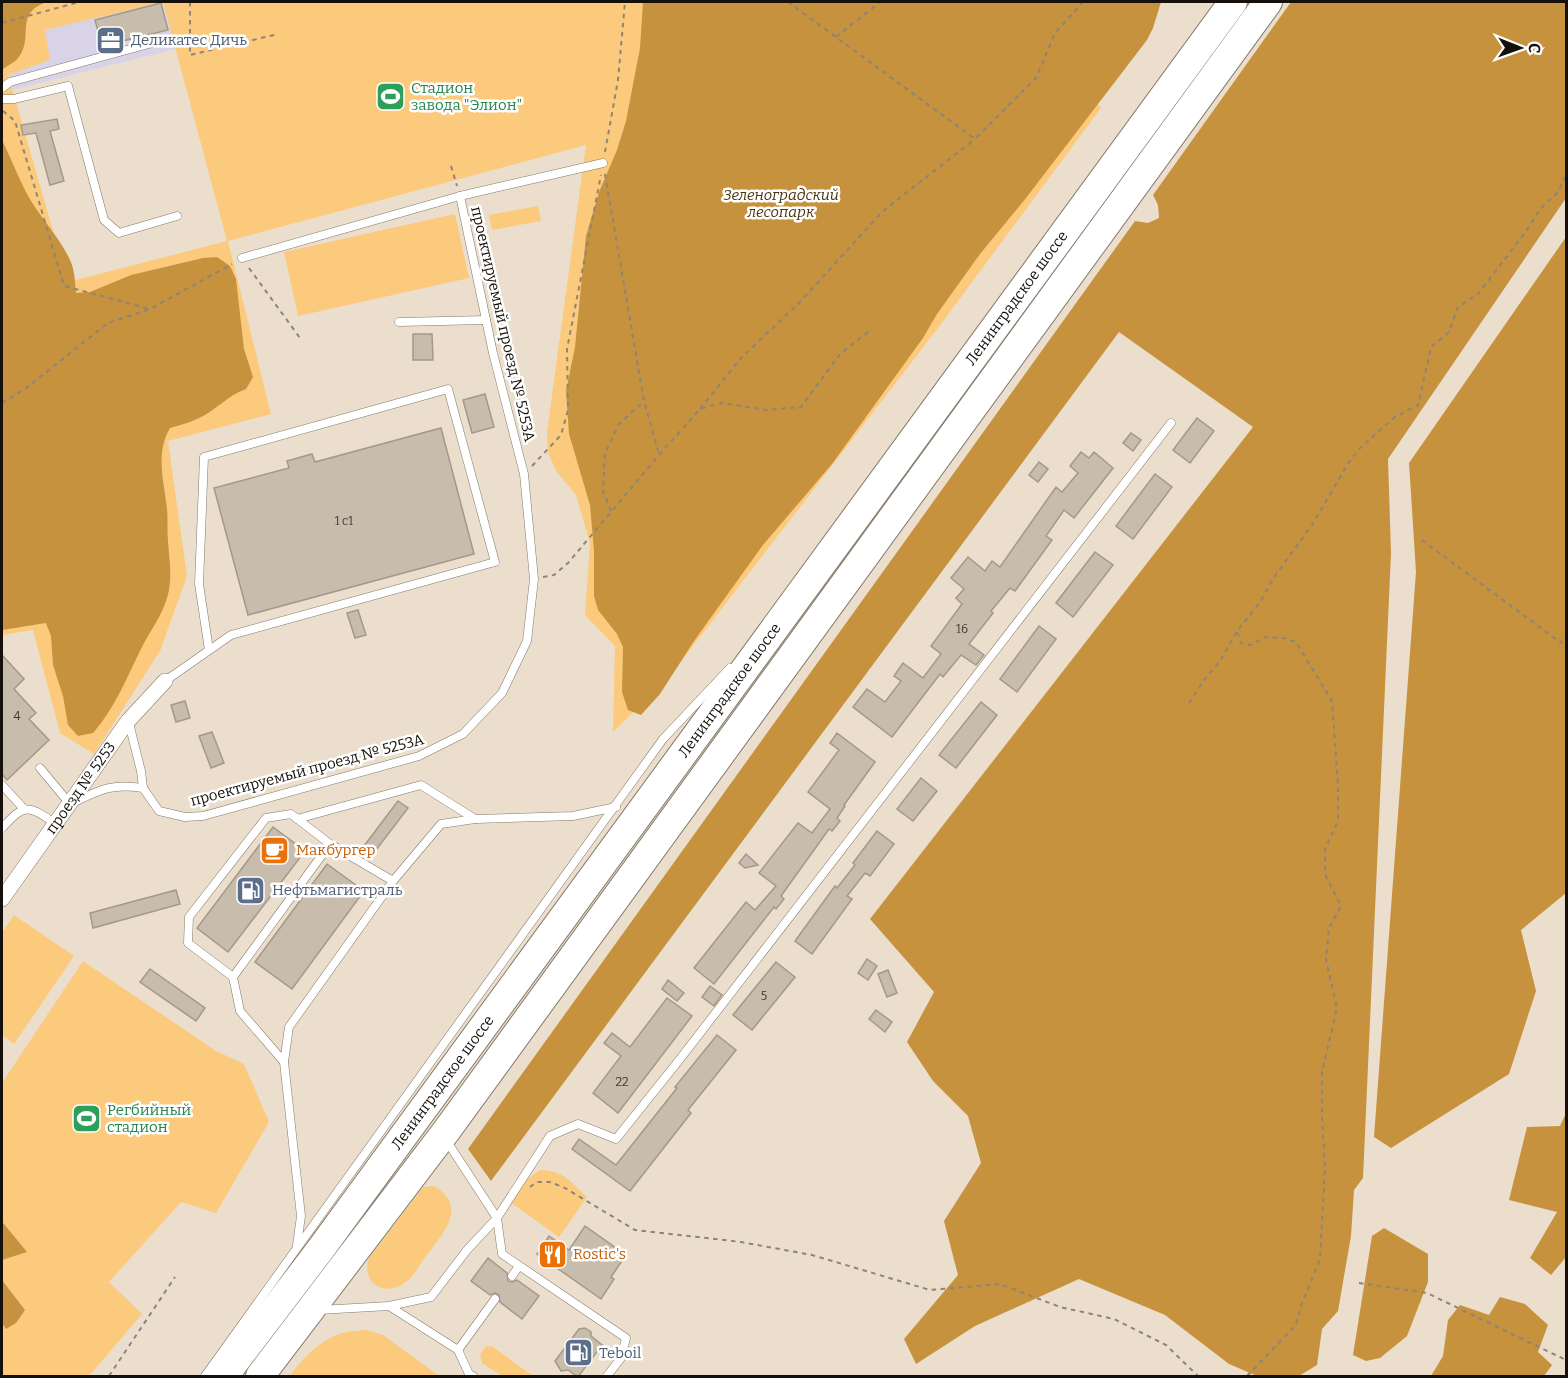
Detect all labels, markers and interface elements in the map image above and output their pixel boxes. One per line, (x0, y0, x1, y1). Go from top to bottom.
north arrow (1490, 18, 1550, 78)
office icon: Деликатес Дичь (94, 24, 126, 56)
place label: Деликатес Дичь (131, 31, 247, 49)
text: С (1525, 43, 1544, 53)
place label: Стадион завода "Элион" (411, 79, 522, 114)
sports icon: Стадион завода "Элион" (374, 81, 406, 113)
park label: Зеленоградский лесопарк (723, 186, 839, 221)
street label: проектируемый проезд № 5253А (467, 205, 539, 444)
street label: Ленинградское шоссе (961, 227, 1072, 369)
house number: 1 с1 (335, 514, 353, 528)
street label: Ленинградское шоссе (674, 620, 785, 761)
house number: 16 (956, 622, 968, 636)
house number: 4 (13, 709, 21, 723)
street label: проектируемый проезд № 5253А (188, 730, 426, 810)
street label: проезд № 5253 (42, 738, 119, 838)
cafe icon: Макбургер (259, 834, 291, 866)
place label: Макбургер (296, 841, 375, 859)
fuel station icon: Нефтьмагистраль (235, 874, 267, 906)
place label: Нефтьмагистраль (272, 881, 403, 899)
house number: 5 (761, 989, 767, 1003)
street label: Ленинградское шоссе (387, 1012, 498, 1153)
house number: 22 (615, 1075, 629, 1089)
place label: Регбийный стадион (107, 1101, 191, 1136)
sports icon: Регбийный стадион (70, 1103, 102, 1135)
restaurant icon: Rostic's (536, 1238, 568, 1270)
place label: Rostic's (573, 1245, 626, 1263)
fuel station icon: Teboil (562, 1337, 594, 1369)
place label: Teboil (599, 1344, 641, 1362)

